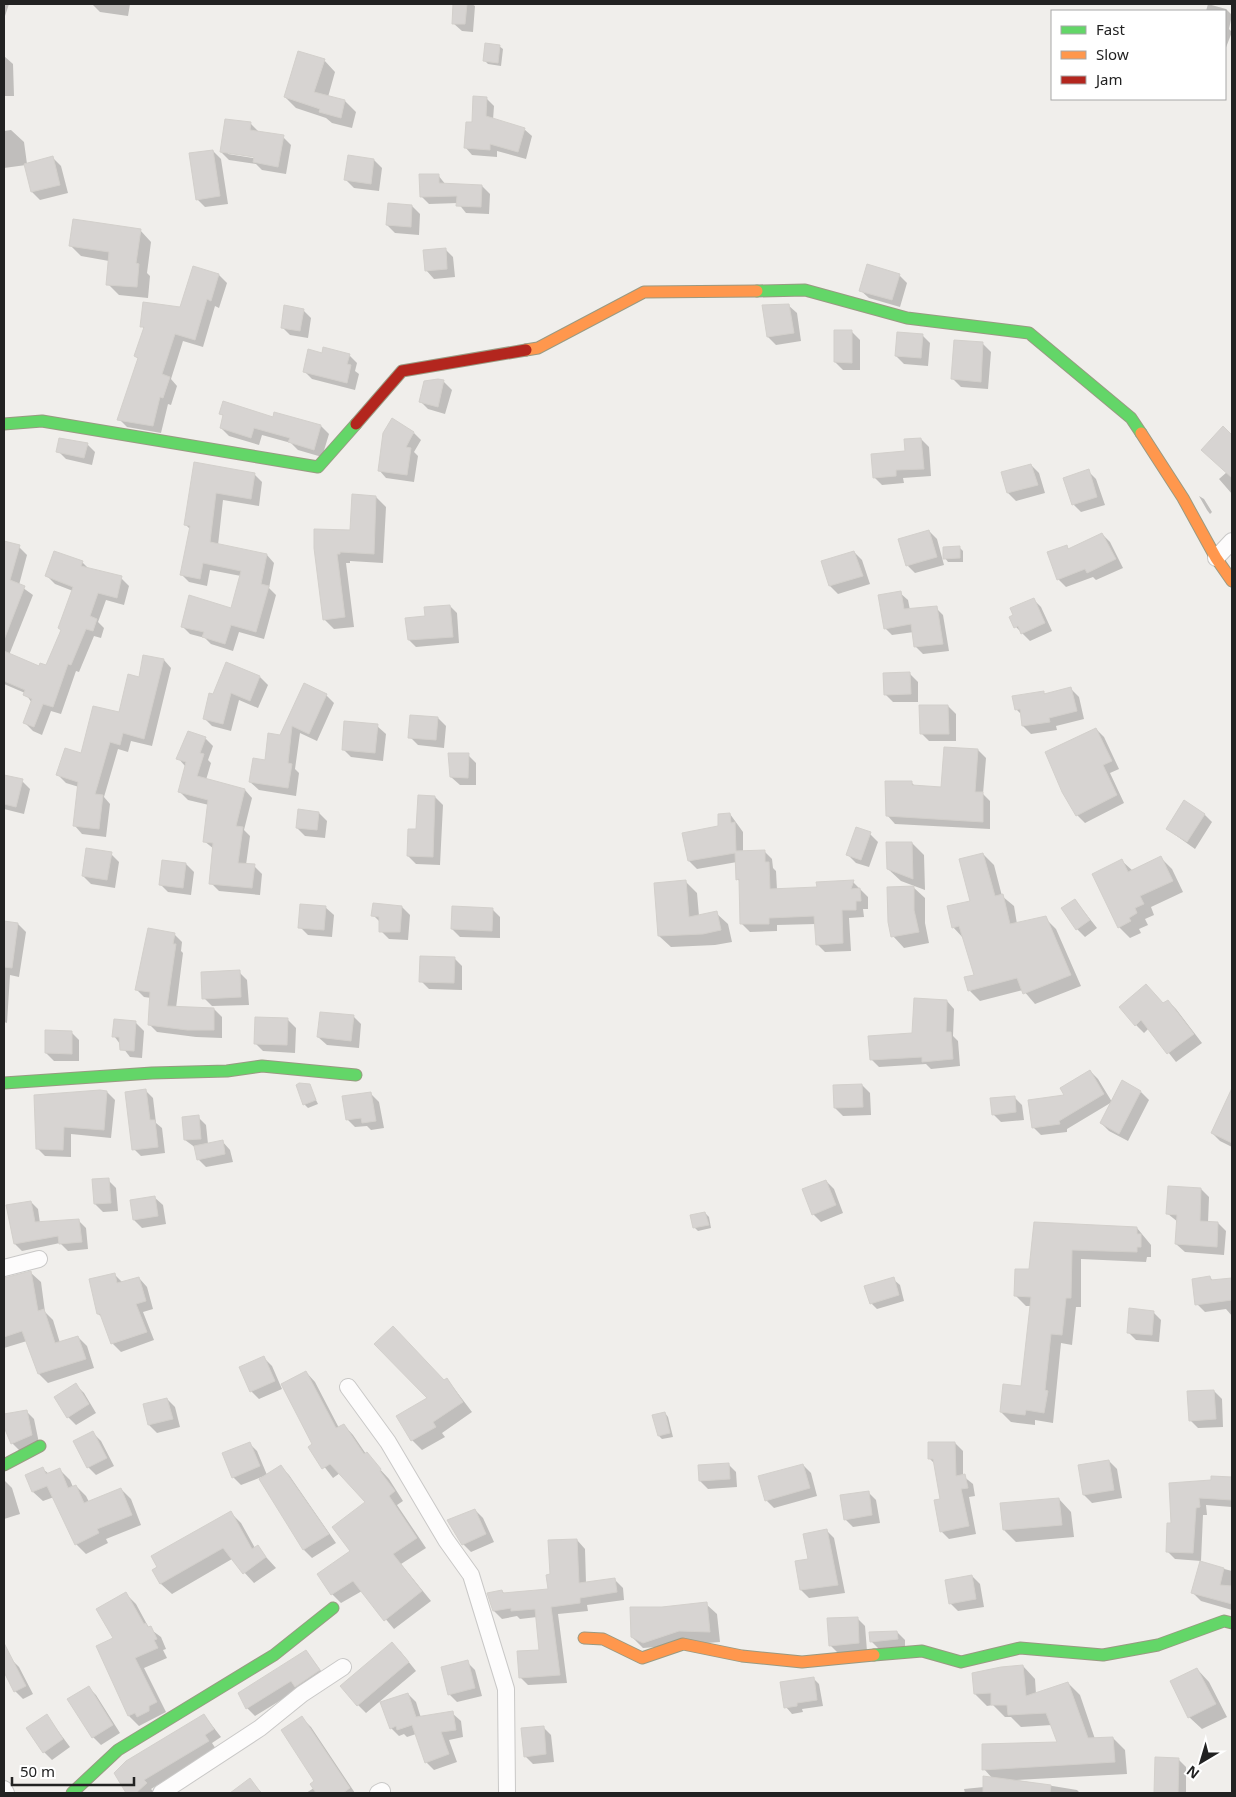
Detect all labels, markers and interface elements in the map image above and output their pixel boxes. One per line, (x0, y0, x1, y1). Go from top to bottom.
legend (1051, 10, 1226, 100)
text: Fast (1096, 19, 1125, 39)
text: Slow (1096, 44, 1129, 64)
text: Jam (1094, 69, 1123, 89)
north arrow (1176, 1737, 1226, 1787)
scale bar (12, 1754, 135, 1786)
text: 50 m (20, 1761, 55, 1781)
text: N (1182, 1762, 1203, 1784)

